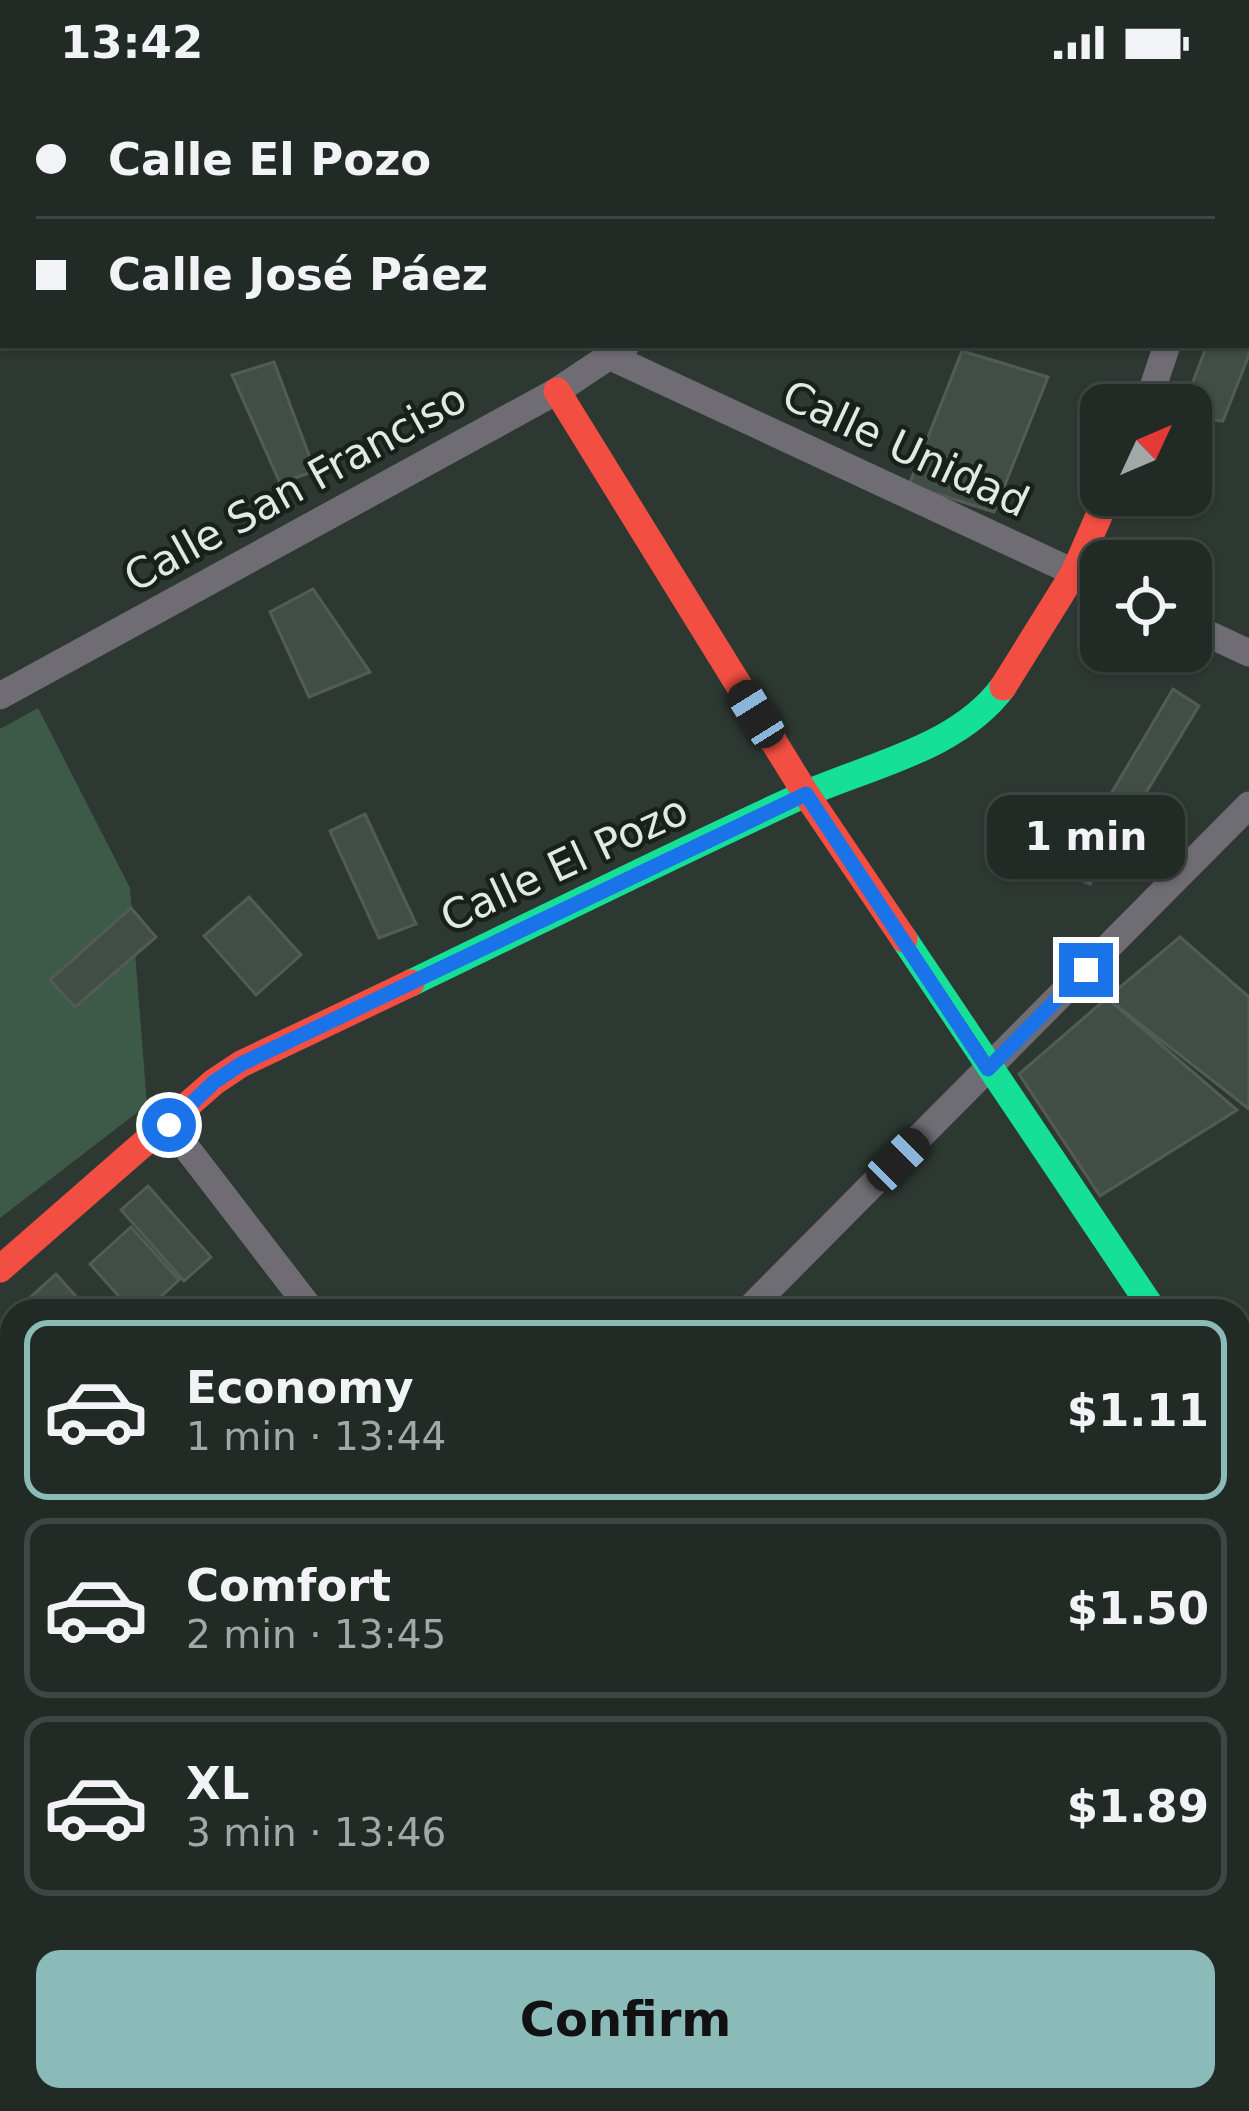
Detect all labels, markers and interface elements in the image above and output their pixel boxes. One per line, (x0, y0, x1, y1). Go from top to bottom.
text: 13:42 (60, 16, 203, 69)
text: Calle El Pozo (108, 133, 431, 186)
text: Calle José Páez (108, 248, 488, 301)
street label: Calle Unidad (775, 370, 1037, 527)
street label: Calle San Franciso (116, 373, 475, 602)
north arrow (1080, 384, 1212, 516)
map controls (1080, 384, 1212, 672)
button: locate (1080, 540, 1212, 672)
car (722, 674, 790, 754)
street label: Calle El Pozo (433, 785, 695, 942)
callout: 1 min (987, 796, 1185, 880)
text: 1 min (1025, 814, 1147, 859)
route end (1059, 943, 1113, 997)
route start (142, 1098, 196, 1152)
car (860, 1122, 936, 1198)
icon: car (42, 1356, 150, 1464)
text: Economy (186, 1361, 414, 1414)
text: $1.11 (1067, 1384, 1209, 1437)
text: 1 min · 13:44 (186, 1414, 446, 1459)
icon: car (42, 1554, 150, 1662)
text: Comfort (186, 1559, 391, 1612)
text: $1.50 (1067, 1582, 1209, 1635)
text: 2 min · 13:45 (186, 1612, 446, 1657)
icon: car (42, 1752, 150, 1860)
text: XL (186, 1757, 249, 1810)
text: $1.89 (1067, 1780, 1209, 1833)
text: 3 min · 13:46 (186, 1810, 446, 1855)
button: Confirm (36, 1950, 1215, 2088)

